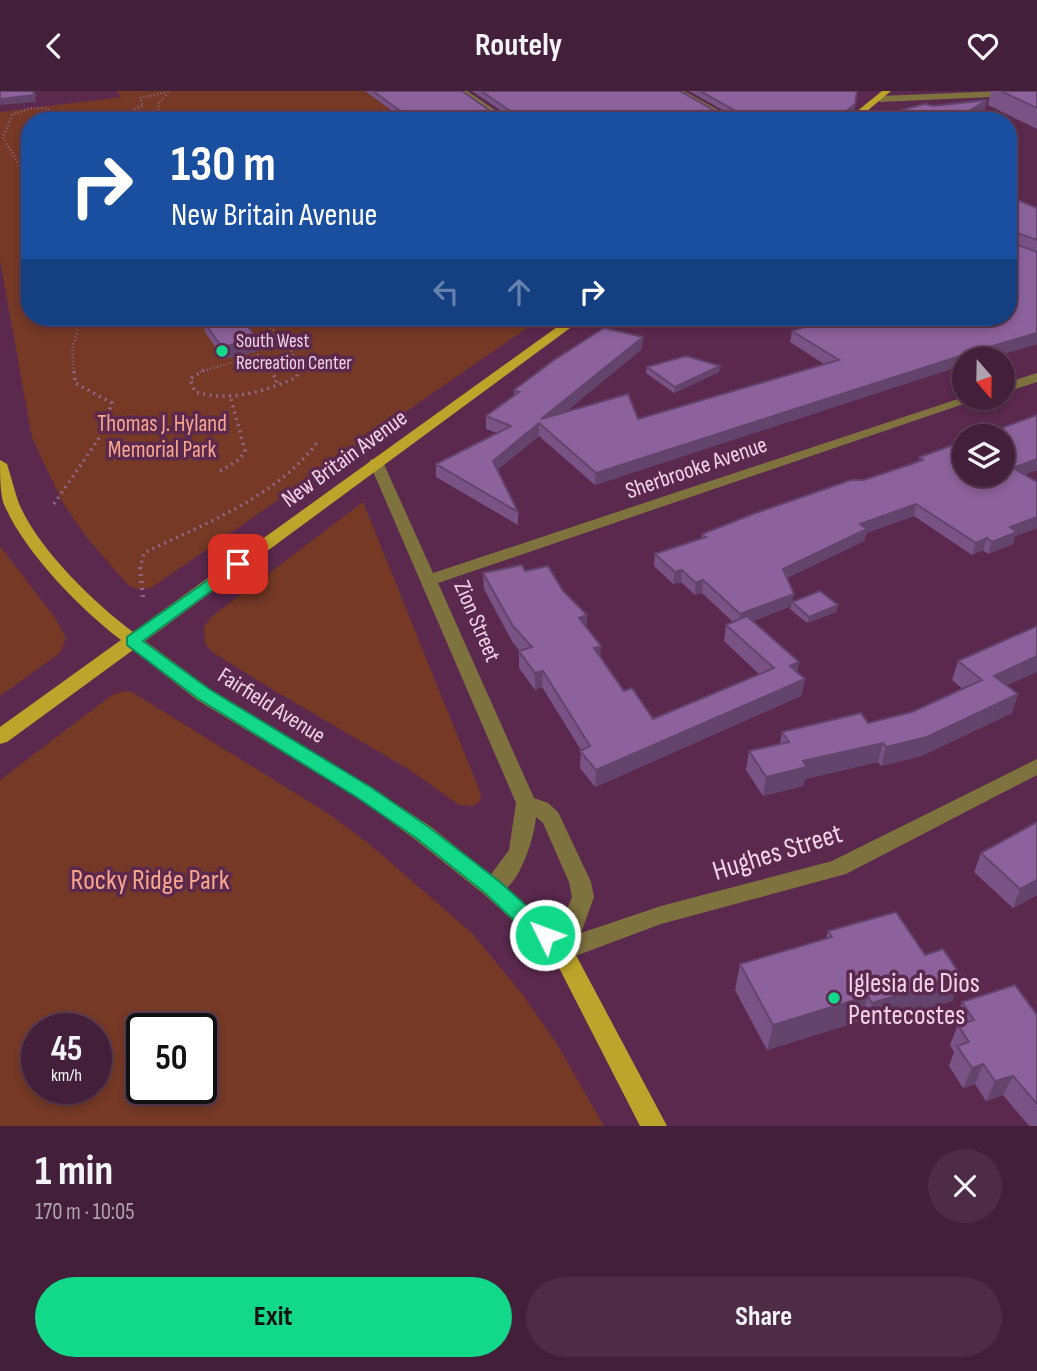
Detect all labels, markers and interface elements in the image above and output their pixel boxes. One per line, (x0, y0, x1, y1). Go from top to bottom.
text: Routely (475, 26, 562, 65)
icon: back (35, 27, 73, 65)
icon: heart (964, 27, 1002, 65)
text: 130 m (171, 136, 276, 195)
icon: right (56, 140, 147, 231)
text: New Britain Avenue (171, 196, 377, 235)
icon: left (427, 273, 465, 311)
icon: ahead (500, 273, 538, 311)
icon: right (573, 273, 611, 311)
place label: South West Recreation Center (236, 330, 352, 375)
marker: South West Recreation Center (214, 343, 230, 359)
north arrow (952, 347, 1015, 409)
map controls (952, 347, 1015, 487)
street label: New Britain Avenue (276, 404, 413, 514)
park label: Thomas J. Hyland Memorial Park (97, 410, 227, 464)
button: layers (952, 424, 1015, 487)
street label: Sherbrooke Avenue (622, 431, 771, 505)
pin (208, 534, 268, 594)
icon: arrive (219, 545, 257, 583)
street label: Zion Street (448, 577, 507, 666)
street label: Fairfield Avenue (213, 662, 330, 750)
street label: Hughes Street (709, 817, 846, 888)
park label: Rocky Ridge Park (71, 864, 230, 897)
position arrow (508, 898, 582, 972)
place label: Iglesia de Dios Pentecostes (848, 967, 980, 1032)
marker: Iglesia de Dios Pentecostes (826, 990, 842, 1006)
speed limit sign: 50 (126, 1013, 217, 1104)
text: 45 (51, 1028, 82, 1071)
text: km/h (51, 1065, 82, 1086)
text: 1 min (35, 1146, 113, 1197)
button: close (928, 1149, 1002, 1223)
text: 170 m · 10:05 (35, 1198, 135, 1226)
button: Exit (35, 1277, 512, 1357)
button: Share (526, 1277, 1002, 1357)

